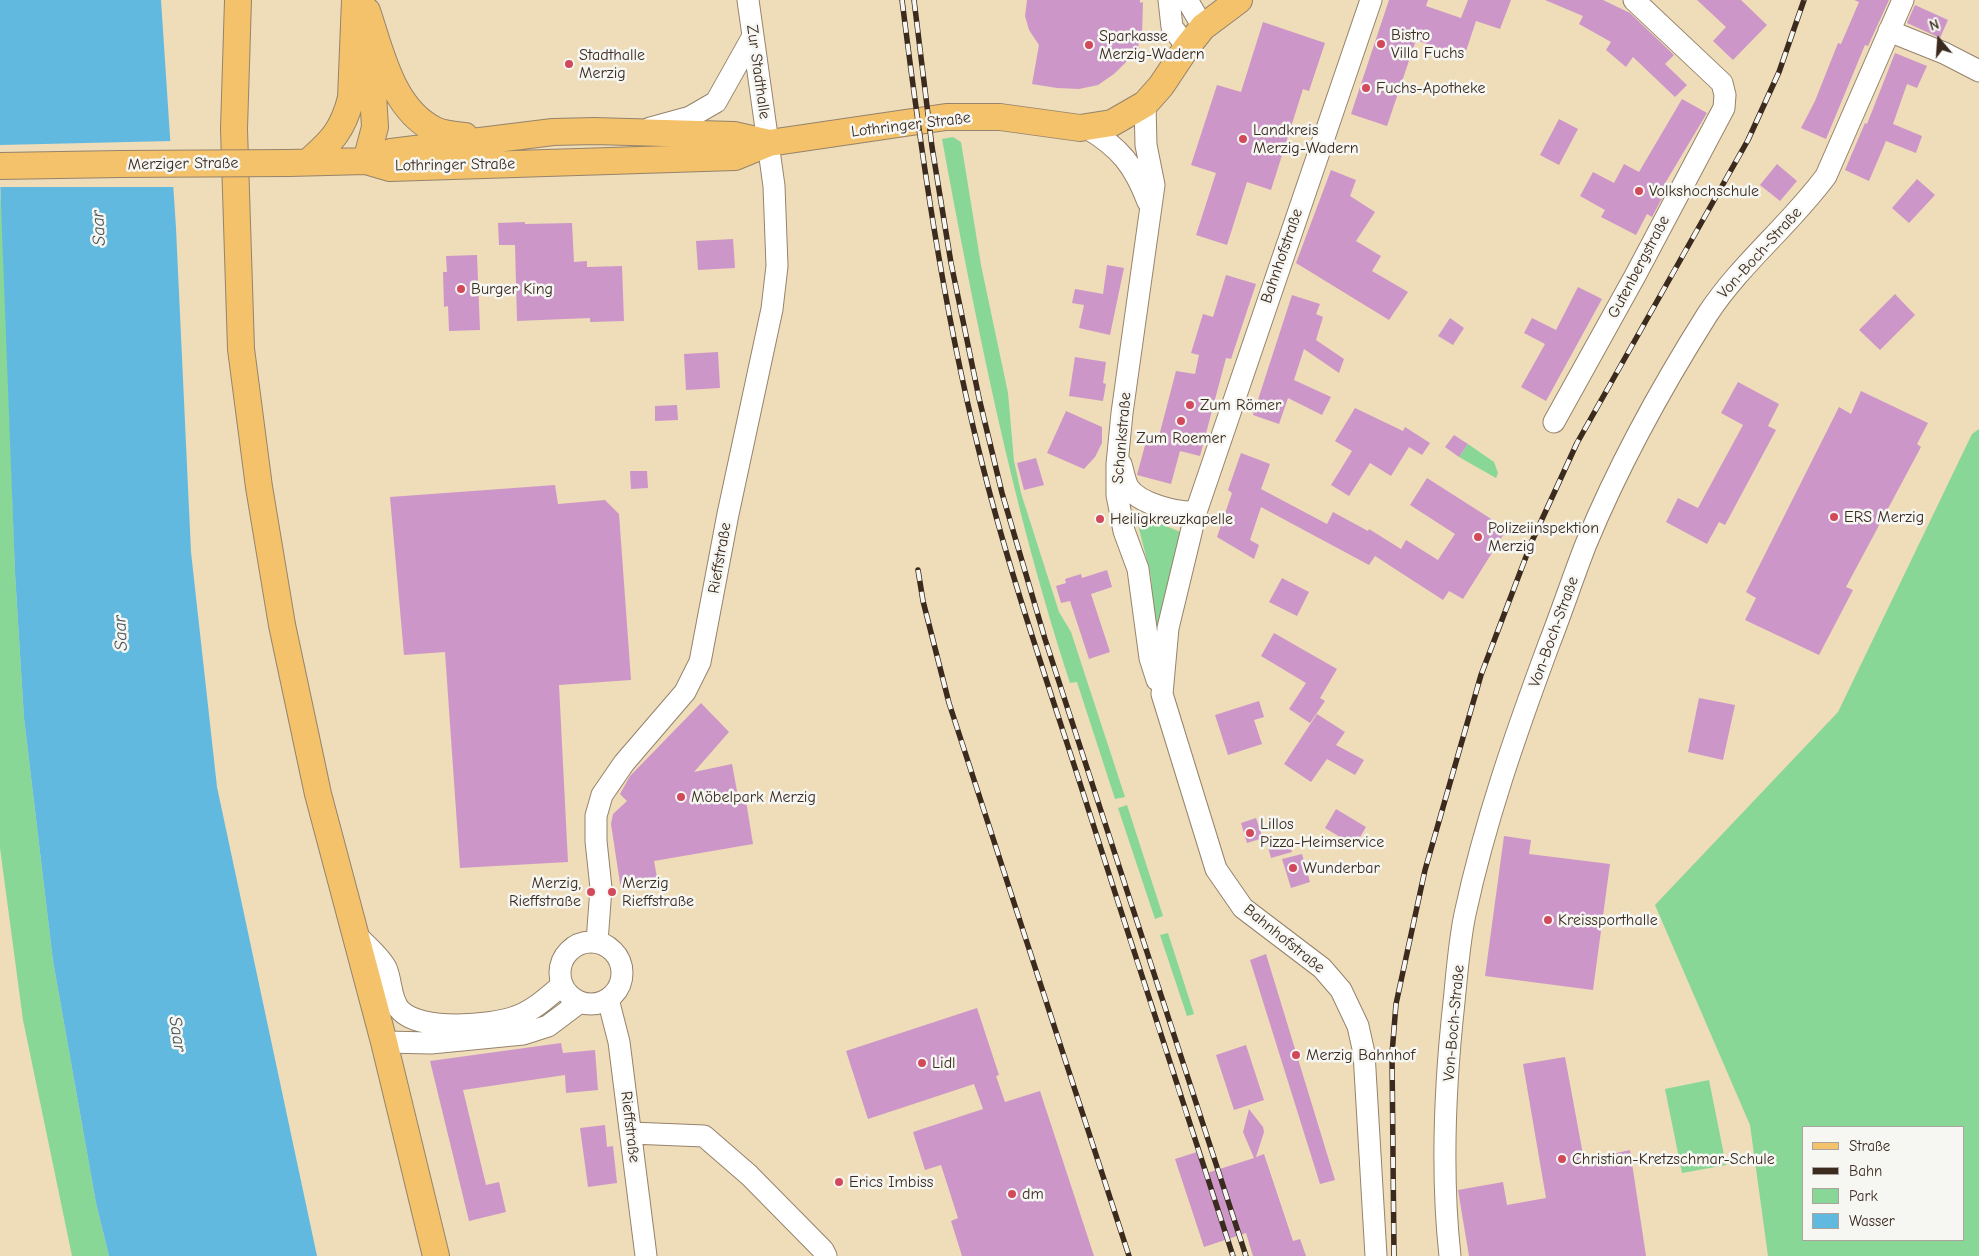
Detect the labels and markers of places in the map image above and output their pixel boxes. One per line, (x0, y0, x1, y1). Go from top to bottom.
place label: Bistro Villa Fuchs (1391, 25, 1464, 63)
place label: Sparkasse Merzig-Wadern (1099, 26, 1205, 64)
marker: Bistro Villa Fuchs (1375, 38, 1387, 50)
marker: Sparkasse Merzig-Wadern (1083, 39, 1095, 51)
place label: Stadthalle Merzig (579, 45, 645, 83)
marker: Stadthalle Merzig (563, 58, 575, 70)
place label: Fuchs-Apotheke (1376, 78, 1486, 98)
marker: Fuchs-Apotheke (1360, 82, 1372, 94)
place label: Landkreis Merzig-Wadern (1253, 120, 1359, 158)
marker: Landkreis Merzig-Wadern (1237, 133, 1249, 145)
place label: Volkshochschule (1649, 181, 1759, 201)
marker: Volkshochschule (1633, 185, 1645, 197)
place label: Burger King (471, 279, 553, 299)
marker: Burger King (455, 283, 467, 295)
place label: Zum Römer (1200, 395, 1281, 415)
marker: Zum Römer (1184, 399, 1196, 411)
marker: Zum Roemer (1175, 415, 1187, 427)
place label: Zum Roemer (1136, 428, 1226, 448)
place label: ERS Merzig (1844, 507, 1924, 527)
place label: Heiligkreuzkapelle (1110, 509, 1233, 529)
marker: ERS Merzig (1828, 511, 1840, 523)
marker: Heiligkreuzkapelle (1094, 513, 1106, 525)
place label: Polizeiinspektion Merzig (1488, 518, 1599, 556)
marker: Polizeiinspektion Merzig (1472, 531, 1484, 543)
place label: Möbelpark Merzig (691, 787, 816, 807)
marker: Möbelpark Merzig (675, 791, 687, 803)
place label: Lillos Pizza-Heimservice (1260, 814, 1384, 852)
marker: Lillos Pizza-Heimservice (1244, 827, 1256, 839)
place label: Wunderbar (1303, 858, 1380, 878)
marker: Wunderbar (1287, 862, 1299, 874)
place label: Merzig, Rieffstraße (509, 873, 581, 911)
place label: Merzig Rieffstraße (622, 873, 694, 911)
marker: Merzig, Rieffstraße (585, 886, 597, 898)
marker: Merzig Rieffstraße (606, 886, 618, 898)
place label: Kreissporthalle (1558, 910, 1658, 930)
marker: Kreissporthalle (1542, 914, 1554, 926)
place label: Merzig Bahnhof (1306, 1045, 1415, 1065)
marker: Merzig Bahnhof (1290, 1049, 1302, 1061)
place label: Lidl (932, 1053, 956, 1073)
marker: Lidl (916, 1057, 928, 1069)
place label: Christian-Kretzschmar-Schule (1572, 1149, 1775, 1169)
marker: Christian-Kretzschmar-Schule (1556, 1153, 1568, 1165)
place label: Erics Imbiss (849, 1172, 933, 1192)
marker: Erics Imbiss (833, 1176, 845, 1188)
place label: dm (1022, 1184, 1044, 1204)
marker: dm (1006, 1188, 1018, 1200)

